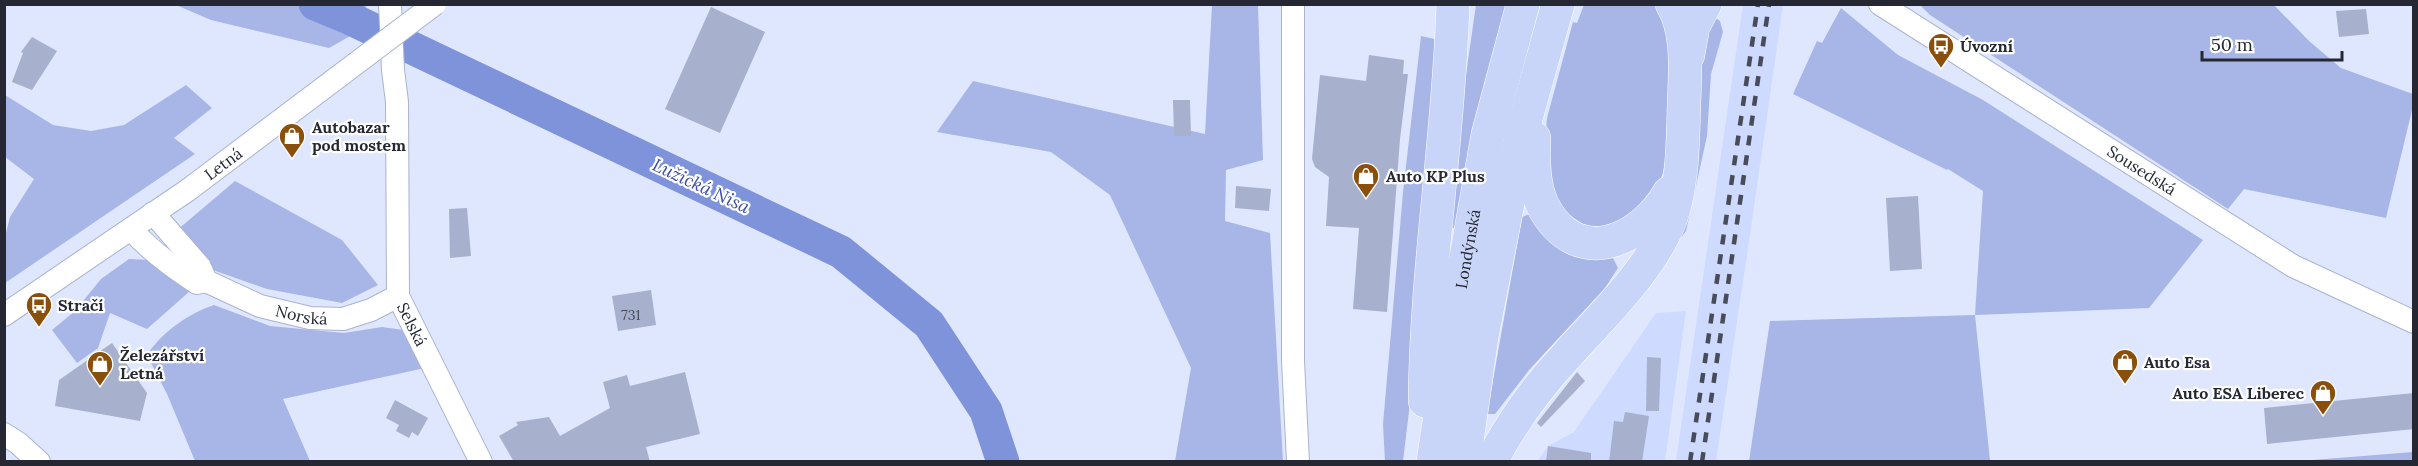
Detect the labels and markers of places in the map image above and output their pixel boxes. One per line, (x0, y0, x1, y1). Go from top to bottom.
bus stop icon: Úvozní (1926, 31, 1956, 69)
place label: Úvozní (1960, 36, 2013, 56)
place label: Autobazar pod mostem (312, 117, 406, 155)
shop icon: Autobazar pod mostem (277, 121, 307, 159)
shop icon: Auto KP Plus (1351, 161, 1381, 199)
place label: Auto KP Plus (1386, 166, 1485, 186)
bus stop icon: Stračí (24, 290, 54, 328)
place label: Stračí (58, 295, 104, 315)
place label: Železářství Letná (120, 345, 204, 383)
shop icon: Auto Esa (2110, 347, 2140, 385)
shop icon: Železářství Letná (85, 349, 115, 387)
place label: Auto Esa (2144, 352, 2211, 372)
shop icon: Auto ESA Liberec (2308, 378, 2338, 416)
place label: Auto ESA Liberec (2172, 383, 2305, 403)

